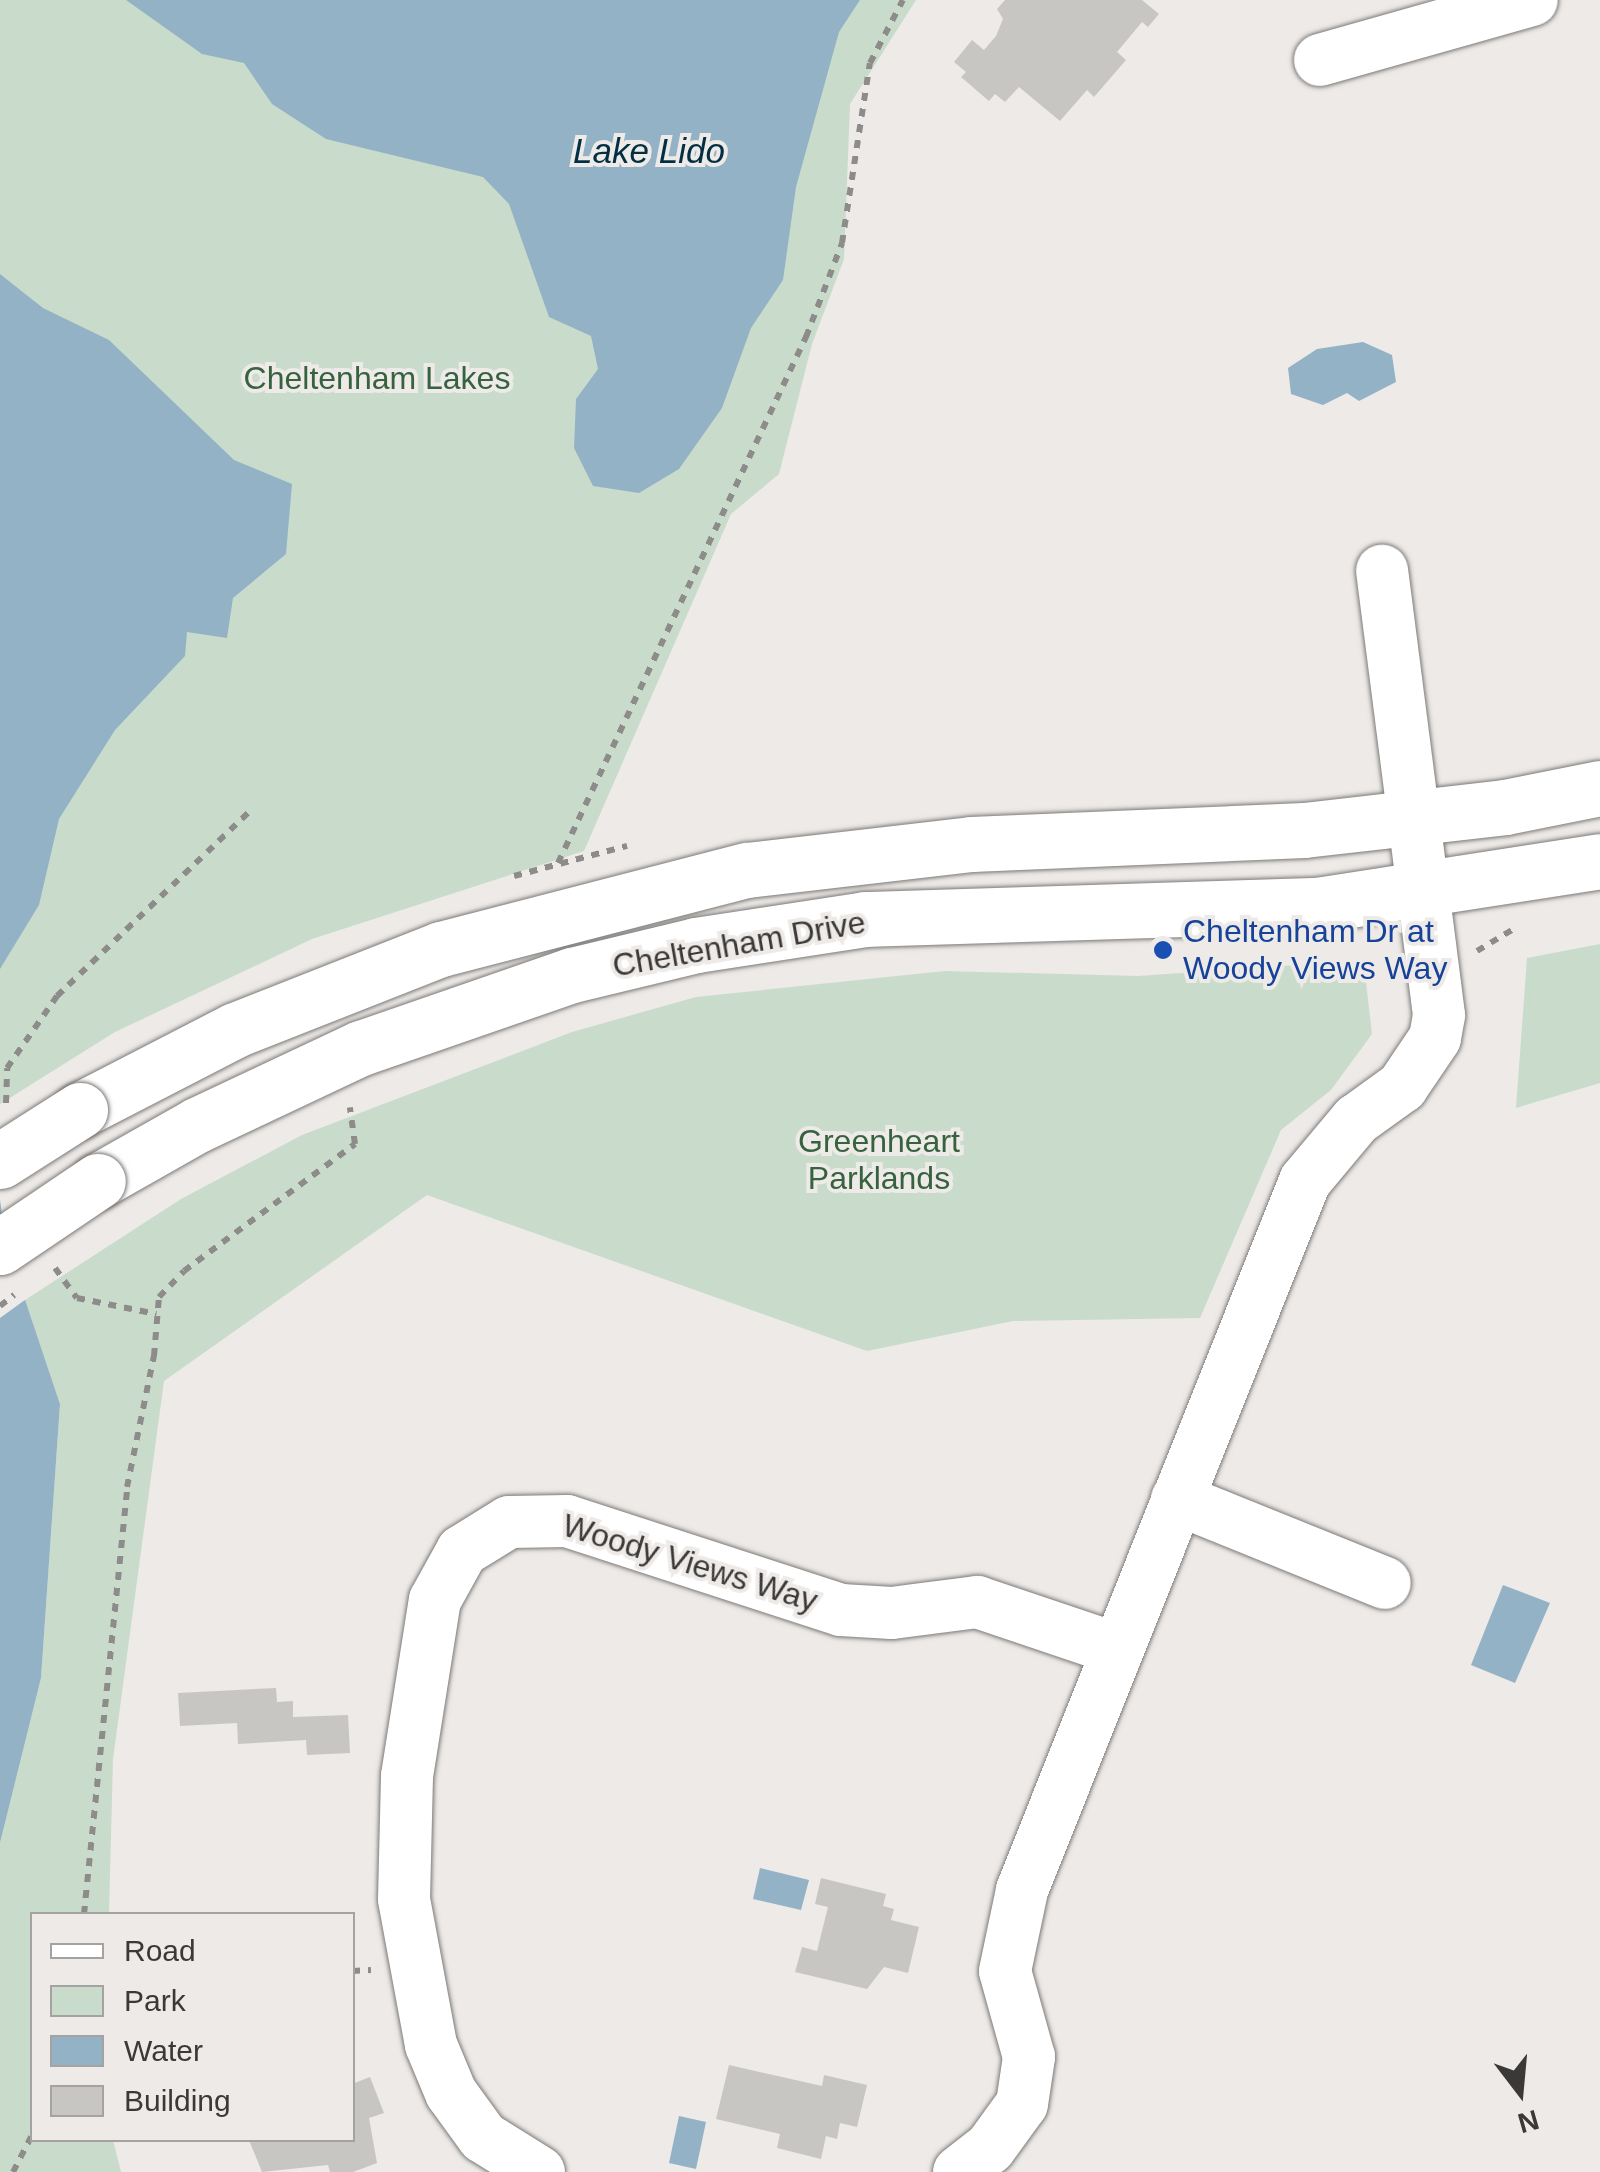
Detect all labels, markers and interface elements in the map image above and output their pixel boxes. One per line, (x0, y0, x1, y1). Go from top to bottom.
water label: Lake Lido (573, 130, 725, 172)
park label: Cheltenham Lakes (244, 359, 510, 397)
street label: Cheltenham Drive (610, 903, 868, 985)
place label: Cheltenham Dr at Woody Views Way (1183, 913, 1447, 988)
marker: Cheltenham Dr at Woody Views Way (1152, 939, 1174, 961)
park label: Greenheart Parklands (798, 1123, 960, 1198)
street label: Woody Views Way (558, 1506, 822, 1620)
legend (30, 1912, 355, 2142)
text: Road (124, 1934, 196, 1967)
text: Park (124, 1984, 186, 2017)
text: Water (124, 2034, 203, 2067)
north arrow (1470, 2042, 1570, 2142)
text: Building (124, 2084, 231, 2117)
text: N (1514, 2104, 1542, 2139)

